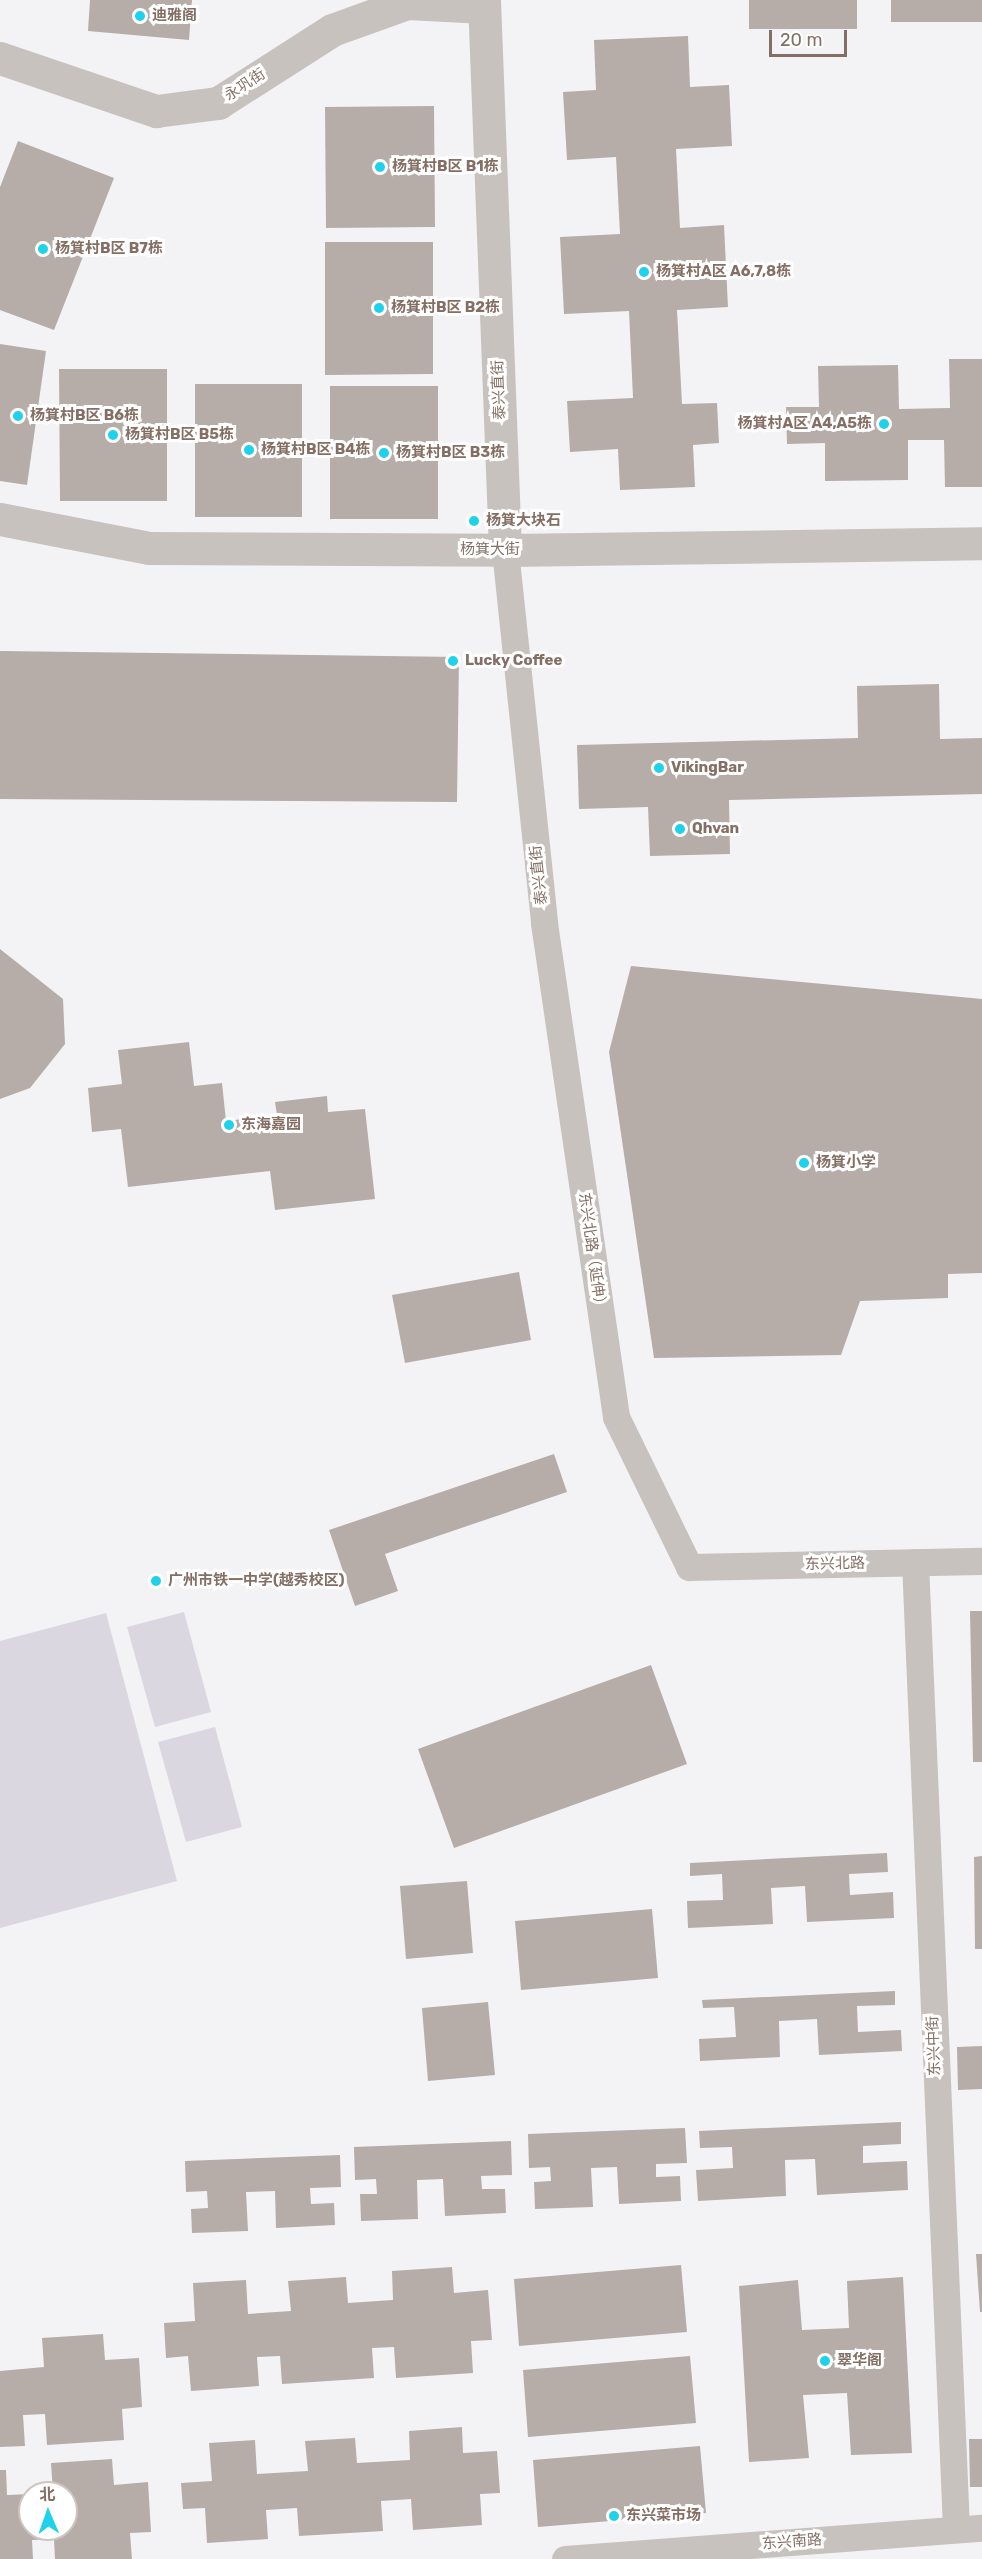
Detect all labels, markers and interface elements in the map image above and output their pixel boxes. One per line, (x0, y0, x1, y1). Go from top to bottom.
place label: 迪雅阁 (152, 7, 197, 25)
marker: 迪雅阁 (133, 9, 147, 23)
scale bar (772, 18, 850, 56)
text: 20 m (780, 29, 822, 51)
street label: 永巩街 (221, 65, 269, 105)
place label: 杨箕村B区 B1栋 (392, 158, 499, 176)
marker: 杨箕村B区 B1栋 (373, 160, 387, 174)
place label: 杨箕村B区 B7栋 (55, 240, 163, 258)
marker: 杨箕村B区 B7栋 (36, 242, 50, 256)
place label: 杨箕村A区 A6,7,8栋 (656, 263, 791, 281)
marker: 杨箕村A区 A6,7,8栋 (637, 265, 651, 279)
place label: 杨箕村B区 B2栋 (391, 299, 500, 317)
marker: 杨箕村B区 B2栋 (372, 301, 386, 315)
street label: 泰兴直街 (489, 360, 509, 420)
place label: 杨箕村B区 B6栋 (30, 407, 139, 425)
marker: 杨箕村B区 B6栋 (11, 409, 25, 423)
place label: 杨箕村A区 A4,A5栋 (738, 415, 872, 433)
marker: 杨箕村A区 A4,A5栋 (877, 417, 891, 431)
place label: 杨箕村B区 B5栋 (125, 426, 234, 444)
marker: 杨箕村B区 B5栋 (106, 428, 120, 442)
place label: 杨箕村B区 B4栋 (261, 441, 371, 459)
marker: 杨箕村B区 B4栋 (242, 443, 256, 457)
place label: 杨箕村B区 B3栋 (396, 444, 505, 462)
marker: 杨箕村B区 B3栋 (377, 446, 391, 460)
place label: 杨箕大块石 (486, 512, 561, 530)
marker: 杨箕大块石 (467, 514, 481, 528)
street label: 杨箕大街 (460, 541, 520, 559)
place label: Lucky Coffee (465, 652, 563, 670)
marker: Lucky Coffee (446, 654, 460, 668)
place label: VikingBar (671, 759, 744, 777)
marker: VikingBar (652, 761, 666, 775)
place label: Qhvan (692, 820, 739, 838)
marker: Qhvan (673, 822, 687, 836)
street label: 泰兴直街 (527, 844, 551, 906)
place label: 东海嘉园 (241, 1116, 301, 1134)
marker: 东海嘉园 (222, 1118, 236, 1132)
place label: 杨箕小学 (816, 1154, 876, 1172)
marker: 杨箕小学 (797, 1156, 811, 1170)
street label: 东兴北路（延伸） (575, 1191, 609, 1313)
street label: 东兴北路 (805, 1554, 865, 1574)
place label: 广州市铁一中学(越秀校区) (168, 1572, 345, 1590)
marker: 广州市铁一中学(越秀校区) (149, 1574, 163, 1588)
street label: 东兴中街 (924, 2016, 944, 2076)
place label: 翠华阁 (837, 2352, 882, 2370)
marker: 翠华阁 (818, 2354, 832, 2368)
north arrow (18, 2481, 78, 2541)
text: 北 (39, 2485, 56, 2504)
place label: 东兴菜市场 (626, 2507, 701, 2525)
marker: 东兴菜市场 (607, 2509, 621, 2523)
street label: 东兴南路 (761, 2531, 823, 2553)

